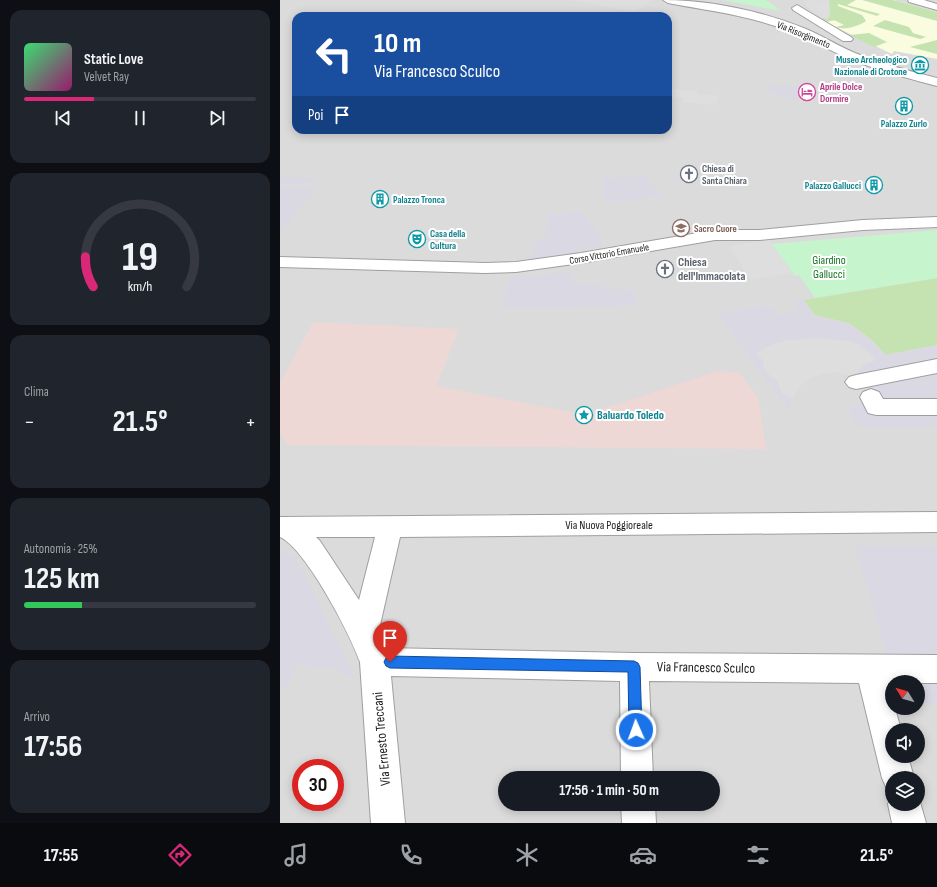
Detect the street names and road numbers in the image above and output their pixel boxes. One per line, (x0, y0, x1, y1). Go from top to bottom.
street label: Via Risorgimento (775, 19, 832, 51)
street label: Corso Vittorio Emanuele (568, 241, 650, 267)
street label: Via Nuova Poggioreale (565, 518, 653, 533)
street label: Via Francesco Sculco (657, 658, 755, 677)
street label: Via Ernesto Treccani (369, 691, 394, 787)

